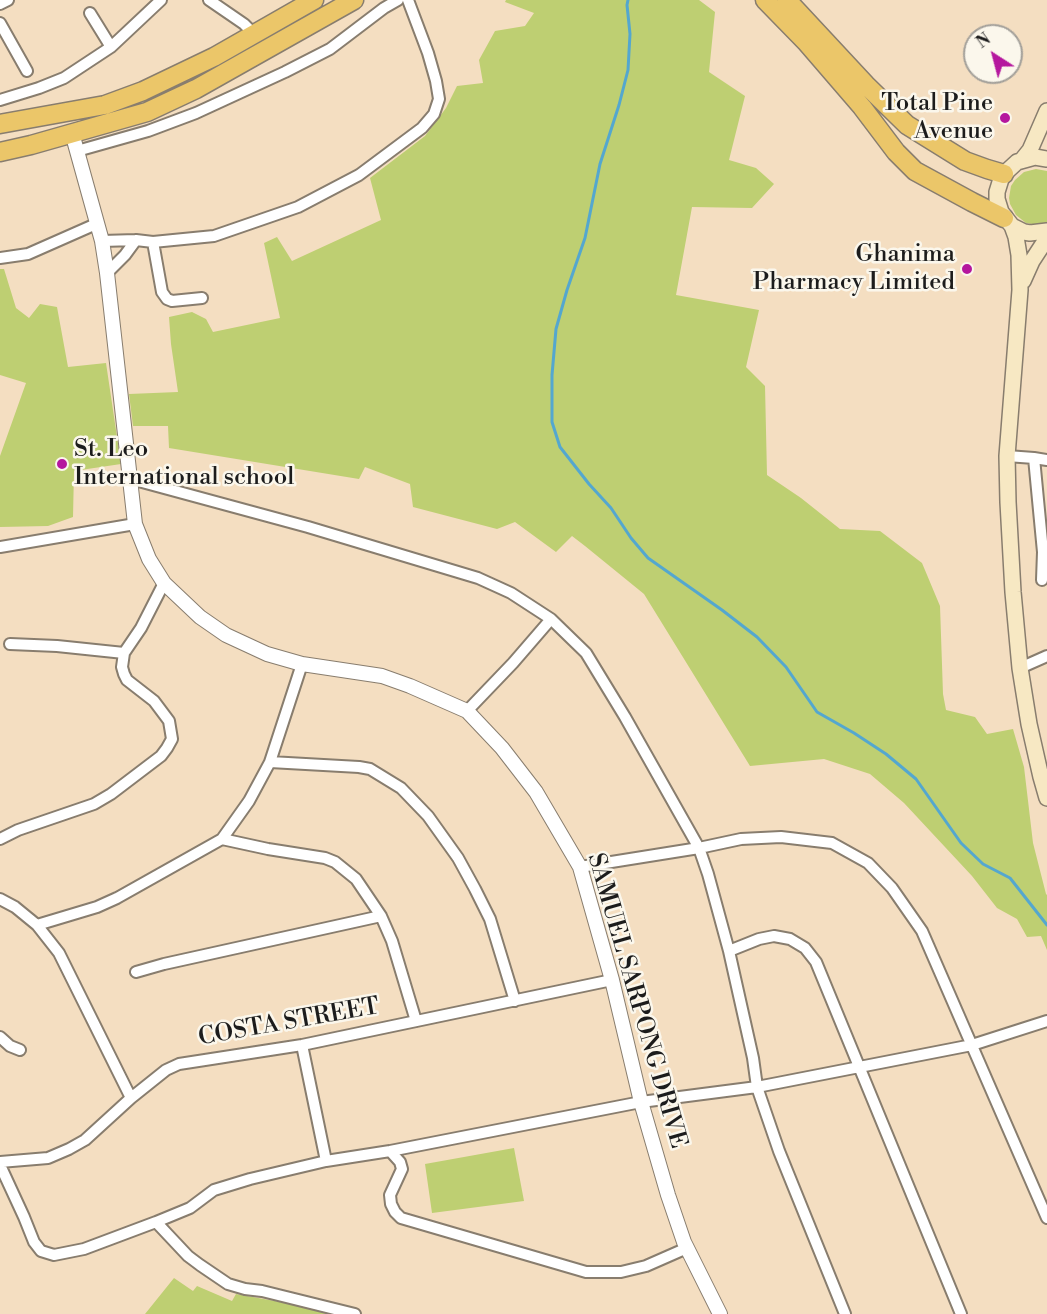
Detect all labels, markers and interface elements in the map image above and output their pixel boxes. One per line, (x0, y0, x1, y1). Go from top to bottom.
north arrow (963, 24, 1023, 84)
text: N (973, 29, 995, 53)
place label: Total Pine Avenue (881, 90, 993, 146)
marker: Total Pine Avenue (998, 111, 1012, 125)
place label: Ghanima Pharmacy Limited (753, 241, 955, 297)
marker: Ghanima Pharmacy Limited (960, 262, 974, 276)
place label: St. Leo International school (74, 436, 294, 492)
marker: St. Leo International school (55, 457, 69, 471)
street label: SAMUEL SARPONG DRIVE (580, 850, 692, 1152)
street label: COSTA STREET (196, 993, 382, 1053)

